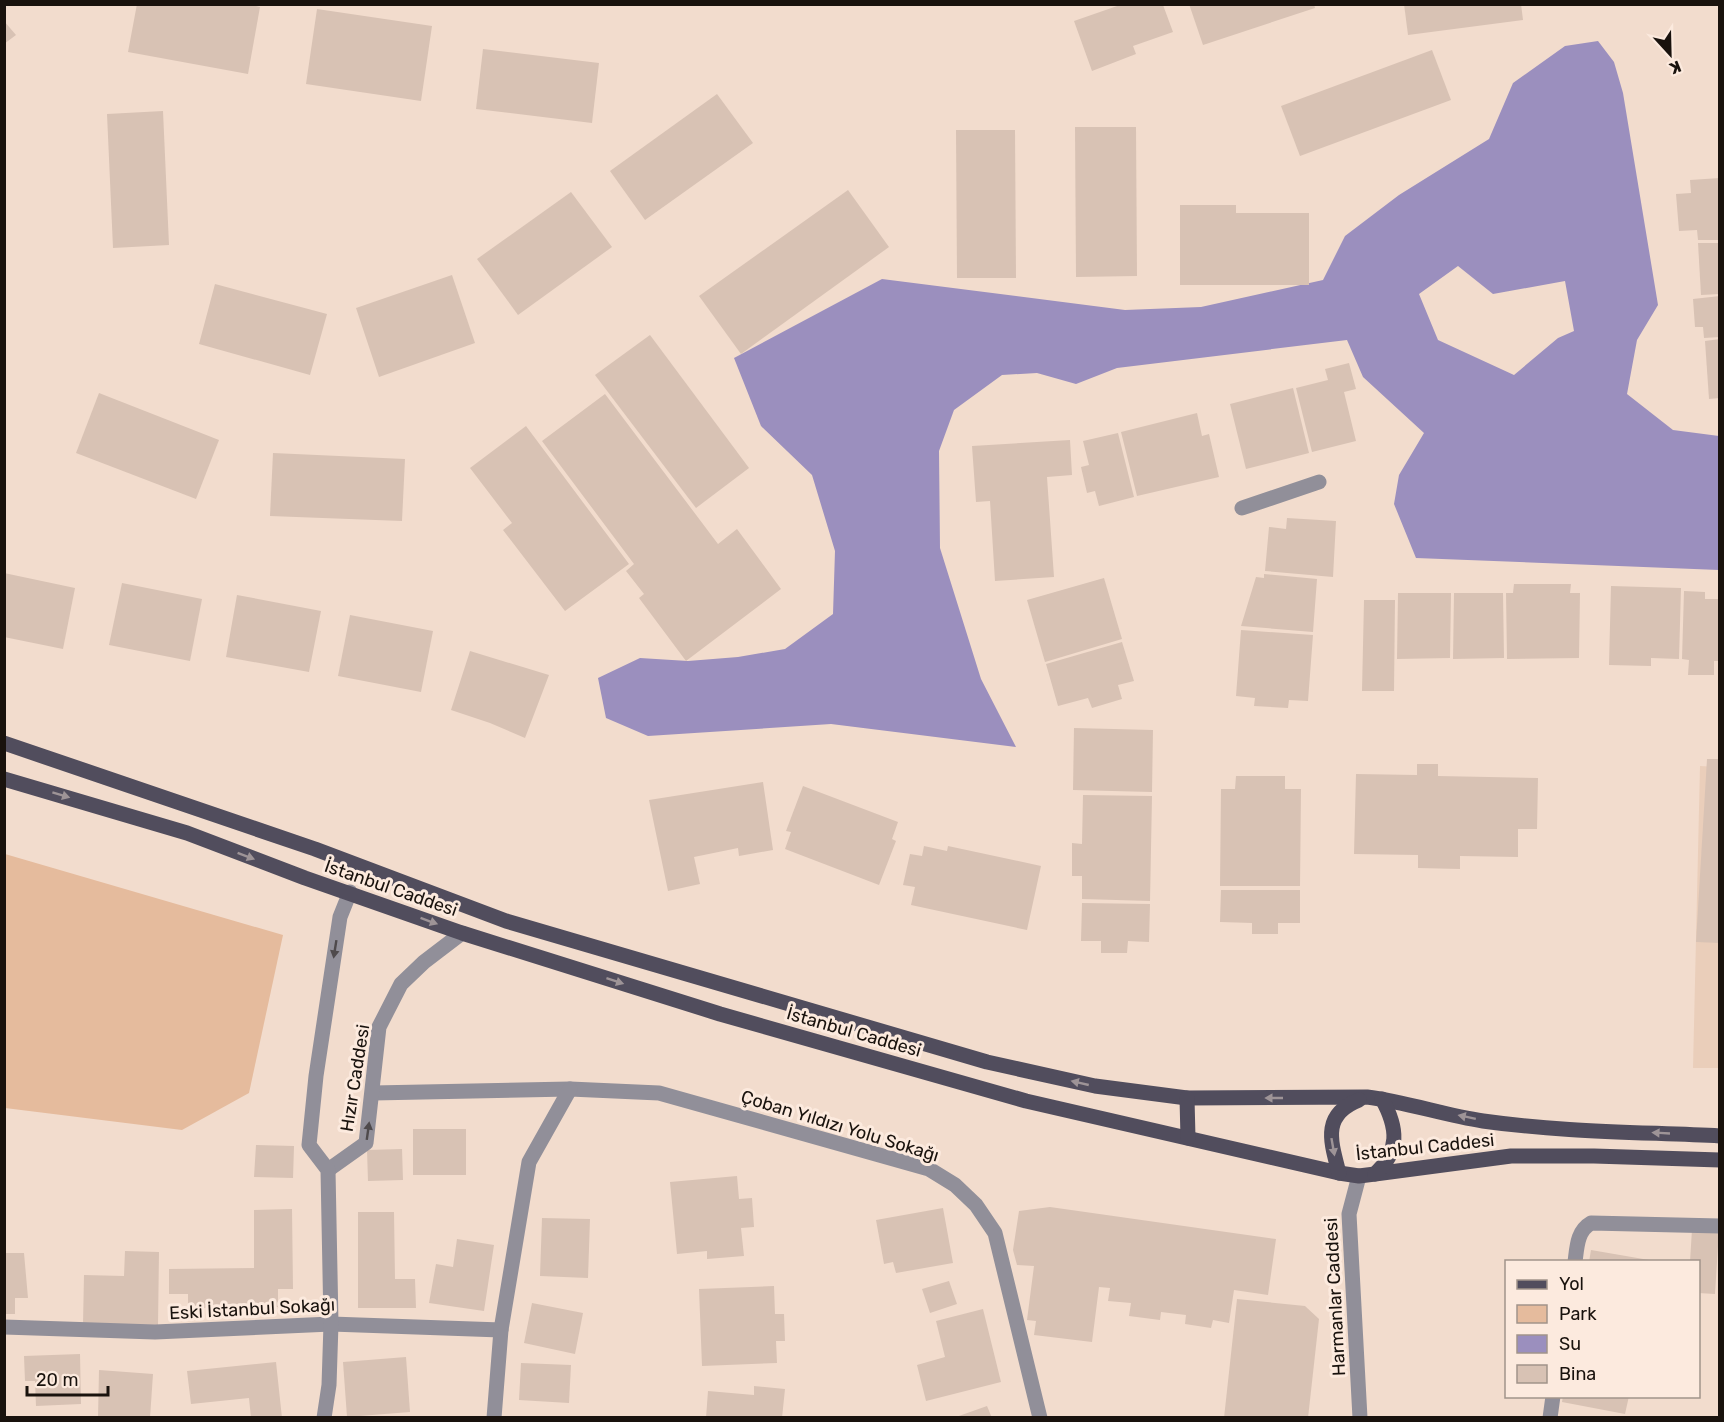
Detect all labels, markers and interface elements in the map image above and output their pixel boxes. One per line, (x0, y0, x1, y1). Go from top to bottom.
north arrow (1640, 24, 1700, 84)
text: K (1667, 57, 1684, 78)
one-way arrow (52, 791, 70, 800)
one-way arrow (237, 851, 255, 861)
street label: İstanbul Caddesi (322, 855, 460, 921)
one-way arrow (421, 917, 439, 927)
one-way arrow (331, 939, 340, 958)
one-way arrow (606, 977, 624, 986)
street label: İstanbul Caddesi (784, 1002, 924, 1062)
street label: Hızır Caddesi (336, 1023, 374, 1133)
one-way arrow (1071, 1078, 1090, 1087)
street label: Çoban Yıldızı Yolu Sokağı (738, 1085, 942, 1167)
one-way arrow (1265, 1093, 1284, 1103)
one-way arrow (1458, 1112, 1476, 1122)
one-way arrow (363, 1121, 372, 1140)
street label: İstanbul Caddesi (1355, 1129, 1495, 1165)
one-way arrow (1652, 1129, 1671, 1138)
one-way arrow (1329, 1138, 1338, 1157)
street label: Harmanlar Caddesi (1320, 1217, 1350, 1377)
legend (1505, 1260, 1700, 1398)
text: Yol (1559, 1273, 1584, 1295)
street label: Eski İstanbul Sokağı (168, 1294, 336, 1324)
text: Park (1559, 1303, 1597, 1325)
text: Su (1559, 1333, 1581, 1355)
scale bar (27, 1359, 108, 1397)
text: Bina (1559, 1363, 1596, 1385)
text: 20 m (36, 1369, 78, 1391)

